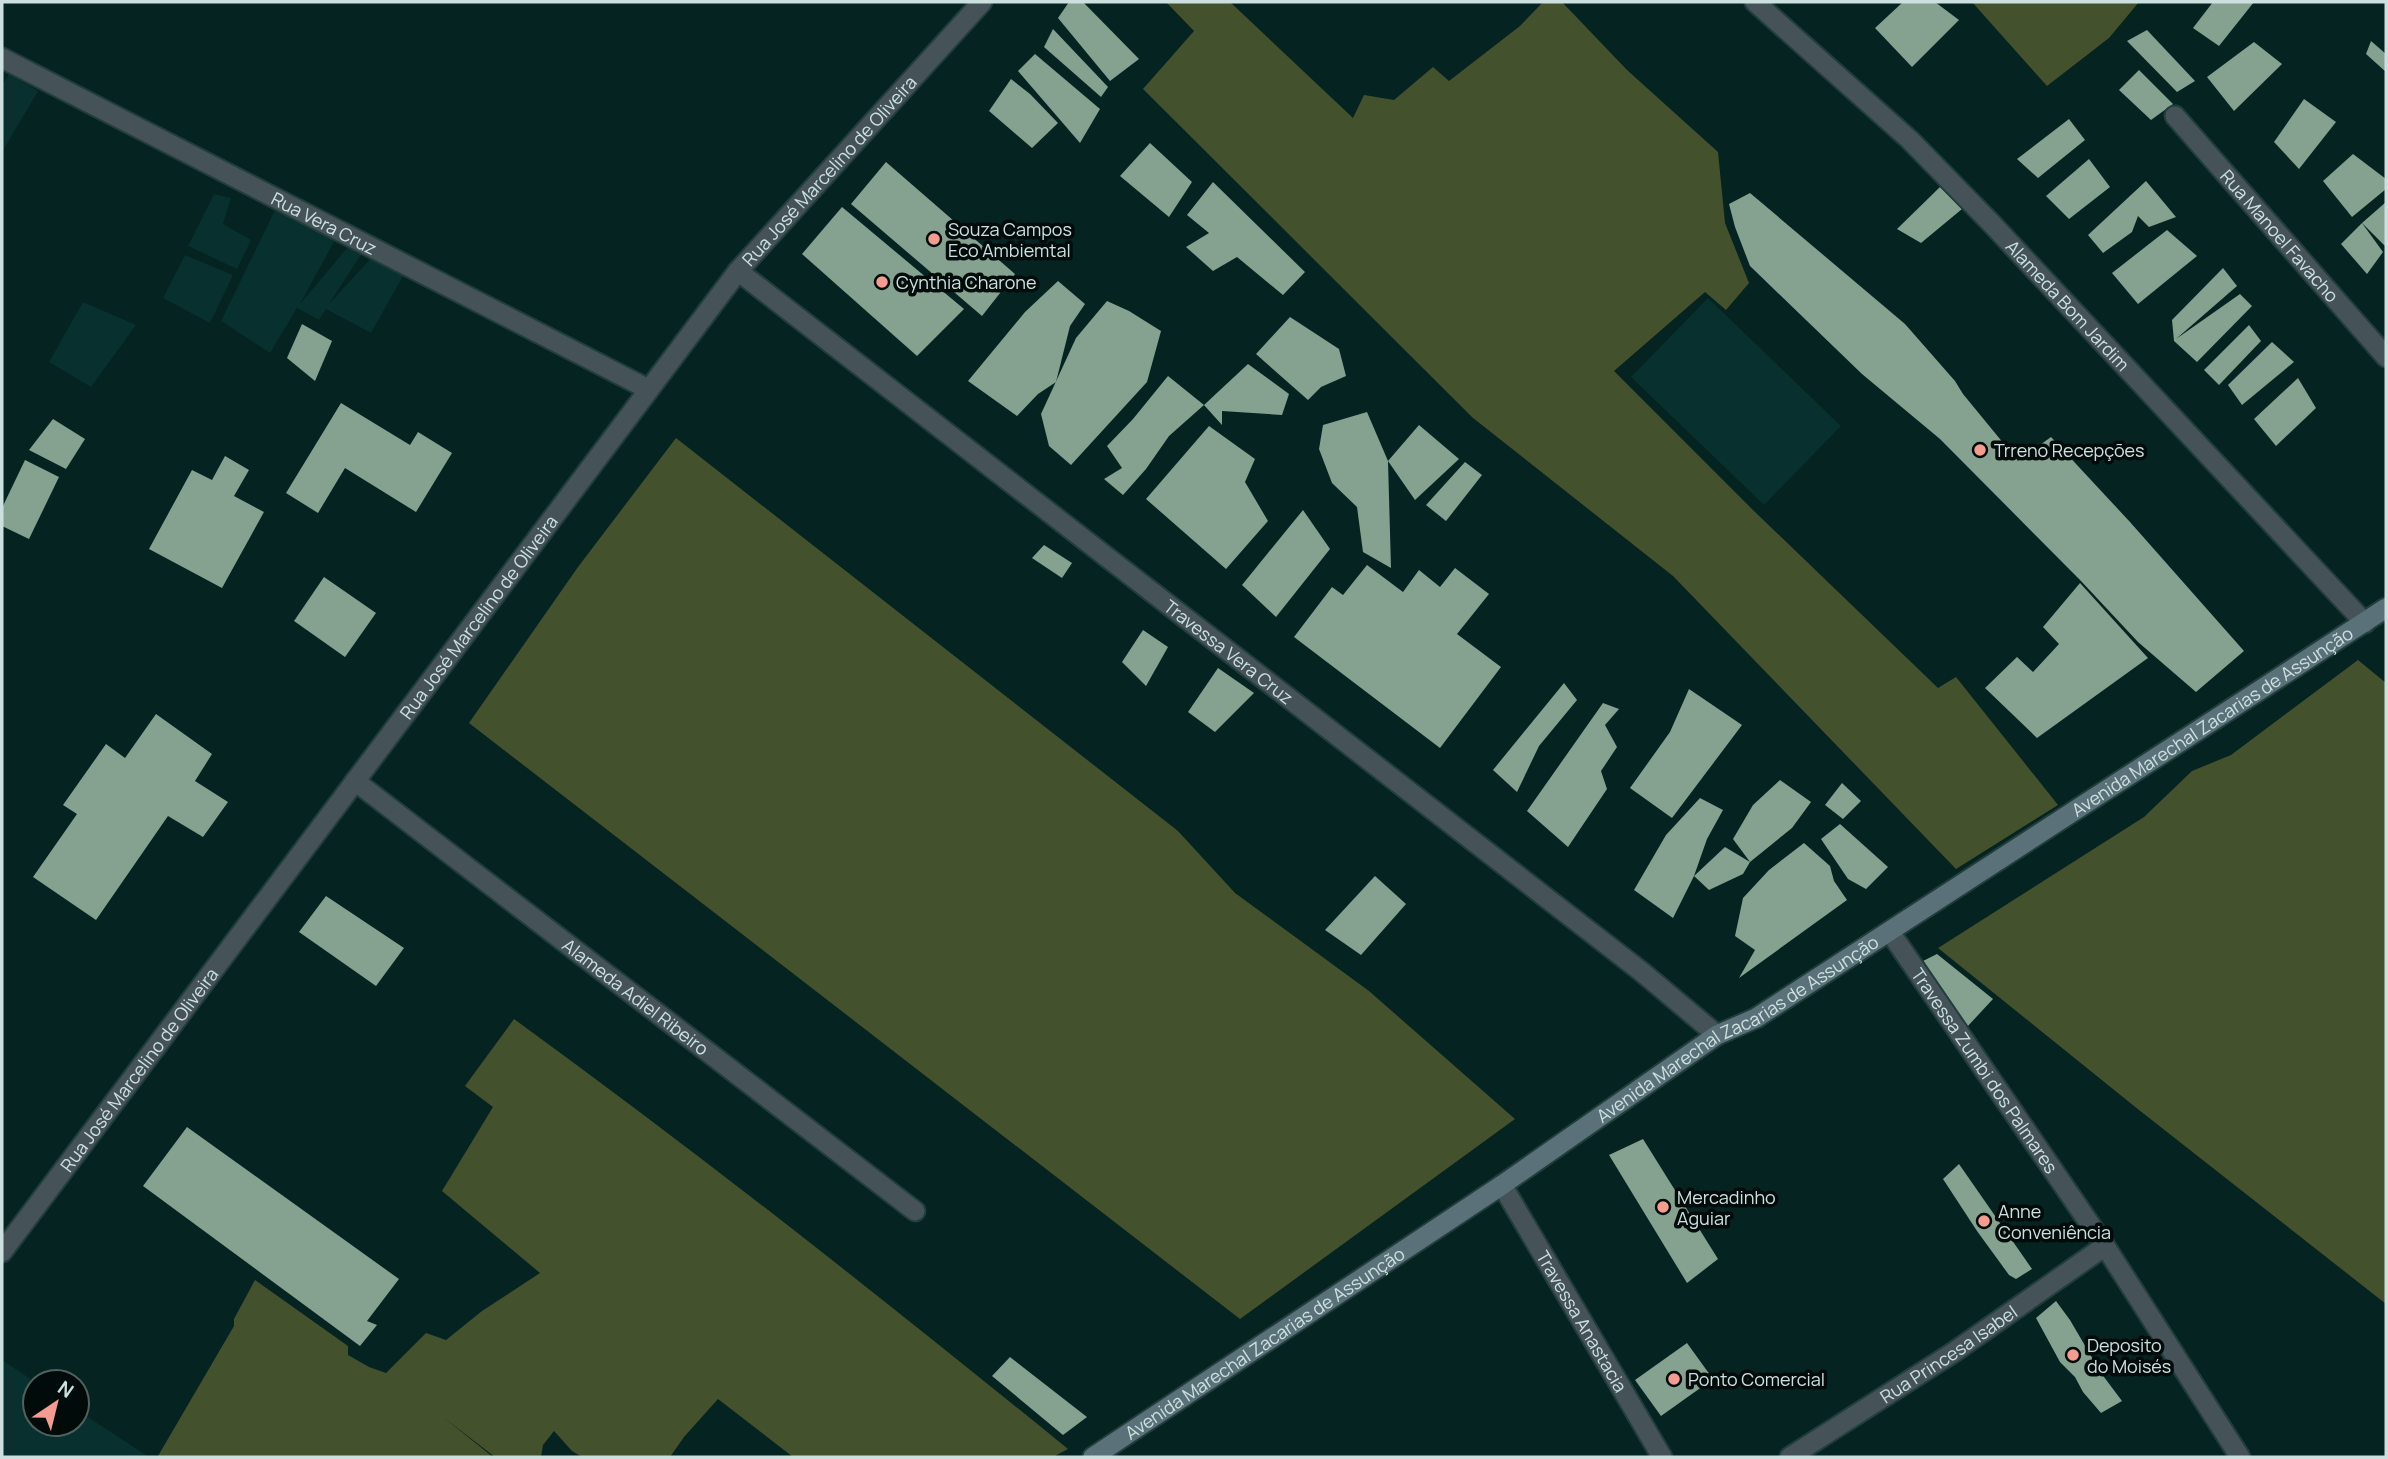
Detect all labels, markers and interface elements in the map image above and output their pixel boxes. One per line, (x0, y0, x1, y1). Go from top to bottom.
street label: Rua José Marcelino de Oliveira (737, 70, 922, 271)
street label: Rua Manoel Favacho (2215, 164, 2344, 307)
street label: Rua Vera Cruz (267, 186, 381, 260)
place label: Souza Campos Eco Ambiemtal (948, 217, 1072, 262)
marker: Souza Campos Eco Ambiemtal (926, 231, 942, 247)
street label: Alameda Bom Jardim (2001, 234, 2135, 376)
place label: Cynthia Charone (896, 270, 1036, 294)
marker: Cynthia Charone (874, 274, 890, 290)
place label: Trreno Recepções (1994, 438, 2145, 462)
marker: Trreno Recepções (1972, 442, 1988, 458)
street label: Rua José Marcelino de Oliveira (394, 510, 563, 724)
street label: Travessa Vera Cruz (1159, 594, 1298, 709)
street label: Avenida Marechal Zacarias de Assunção (2067, 621, 2357, 822)
street label: Avenida Marechal Zacarias de Assunção (1591, 930, 1883, 1128)
street label: Alameda Adiel Ribeiro (558, 933, 714, 1060)
street label: Rua José Marcelino de Oliveira (54, 963, 223, 1176)
street label: Travessa Zumbi dos Palmares (1906, 963, 2064, 1178)
place label: Mercadinho Aguiar (1677, 1185, 1776, 1230)
marker: Mercadinho Aguiar (1655, 1199, 1671, 1215)
place label: Anne Conveniência (1998, 1199, 2111, 1244)
marker: Anne Conveniência (1976, 1213, 1992, 1229)
street label: Avenida Marechal Zacarias de Assunção (1120, 1241, 1409, 1445)
street label: Travessa Anastacia (1531, 1246, 1633, 1396)
street label: Rua Princesa Isabel (1875, 1299, 2022, 1408)
place label: Deposito do Moisés (2087, 1333, 2171, 1378)
marker: Deposito do Moisés (2065, 1347, 2081, 1363)
place label: Ponto Comercial (1688, 1367, 1825, 1391)
north arrow (21, 1368, 91, 1438)
marker: Ponto Comercial (1666, 1371, 1682, 1387)
text: N (53, 1375, 79, 1404)

